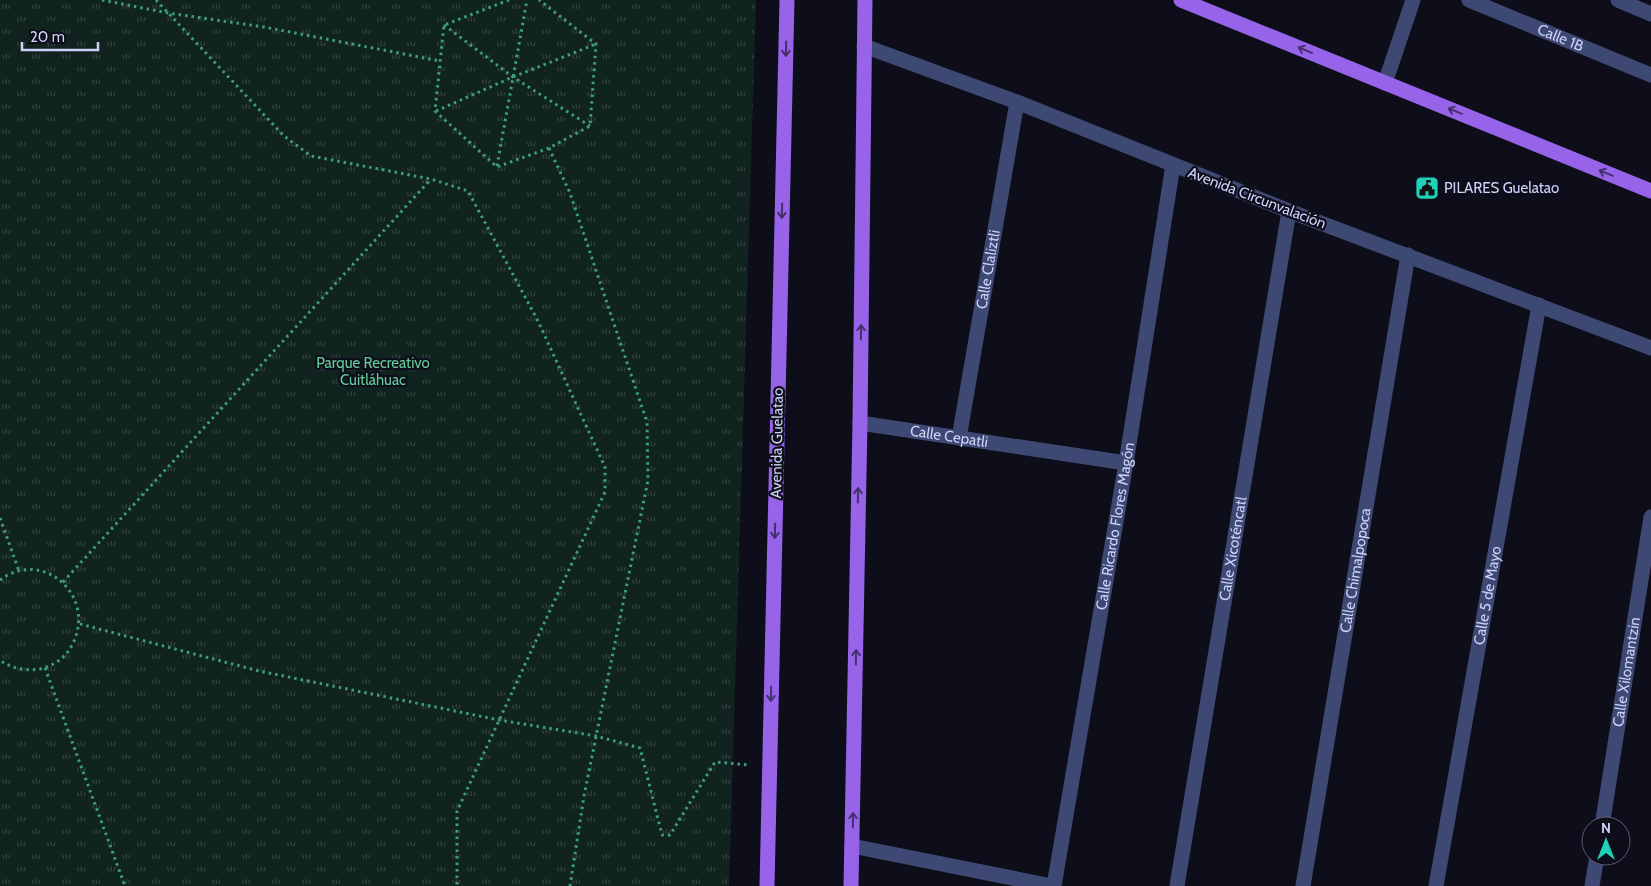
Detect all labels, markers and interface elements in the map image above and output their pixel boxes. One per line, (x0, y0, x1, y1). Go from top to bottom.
scale bar (22, 20, 99, 52)
street label: Calle 1B (1535, 20, 1586, 55)
text: 20 m (30, 28, 65, 46)
one-way arrow (781, 40, 790, 56)
one-way arrow (1298, 45, 1313, 55)
one-way arrow (1448, 106, 1463, 115)
street label: Avenida Circunvalación (1186, 163, 1328, 233)
one-way arrow (1599, 168, 1614, 177)
public building icon: PILARES Guelatao (1414, 175, 1440, 201)
place label: PILARES Guelatao (1444, 179, 1559, 197)
one-way arrow (777, 202, 787, 219)
street label: Calle Claliztli (972, 228, 1004, 311)
one-way arrow (856, 325, 866, 341)
park label: Parque Recreativo Cuitláhuac (316, 354, 430, 389)
street label: Avenida Guelatao (767, 387, 787, 499)
street label: Calle Cepatli (909, 422, 989, 451)
street label: Calle Ricardo Flores Magón (1092, 441, 1138, 611)
one-way arrow (854, 487, 863, 503)
street label: Calle Xicoténcatl (1215, 495, 1251, 602)
street label: Calle Chimalpopoca (1336, 506, 1375, 634)
one-way arrow (770, 522, 780, 539)
street label: Calle 5 de Mayo (1470, 545, 1505, 646)
street label: Calle Xilomantzin (1609, 616, 1644, 728)
one-way arrow (851, 650, 861, 666)
one-way arrow (767, 685, 776, 701)
one-way arrow (848, 812, 858, 828)
north arrow (1581, 816, 1631, 866)
text: N (1601, 819, 1611, 837)

